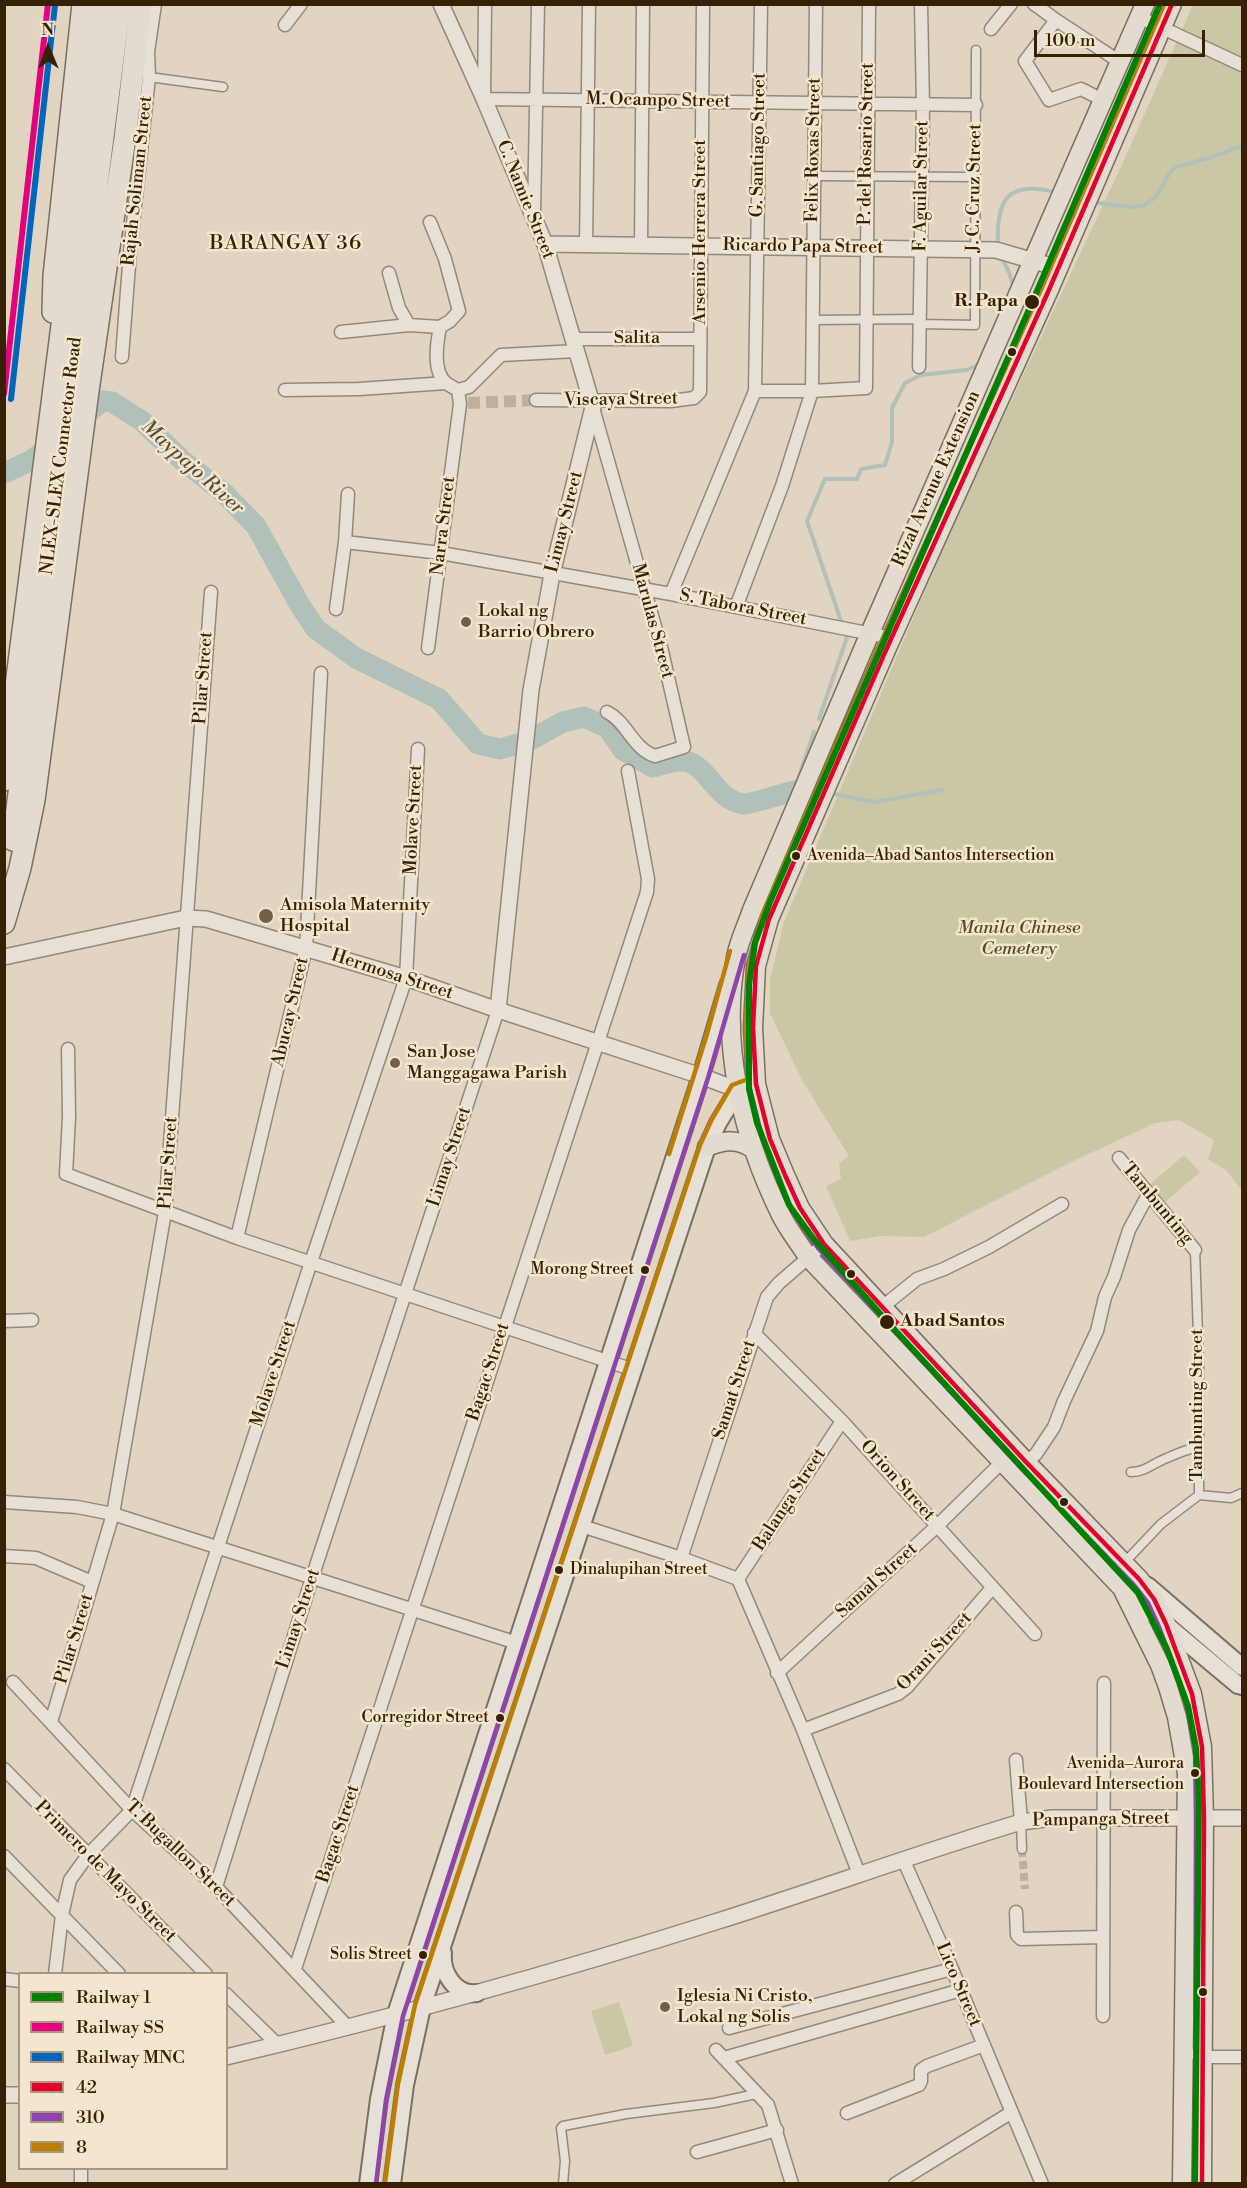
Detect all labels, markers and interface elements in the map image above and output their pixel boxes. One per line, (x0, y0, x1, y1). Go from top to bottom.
north arrow (18, 18, 78, 78)
scale bar (1037, 18, 1208, 56)
text: N (41, 20, 54, 40)
text: 100 m (1045, 29, 1096, 52)
street label: P. del Rosario Street (855, 62, 879, 226)
street label: G. Santiago Street (747, 72, 771, 218)
street label: Felix Roxas Street (802, 77, 826, 223)
street label: M. Ocampo Street (585, 89, 731, 113)
street label: Rajah Soliman Street (118, 95, 158, 267)
street label: F. Aguilar Street (910, 120, 934, 252)
street label: J. C. Cruz Street (963, 123, 987, 253)
street label: C. Namie Street (491, 137, 559, 263)
street label: Arsenio Herrera Street (690, 139, 712, 325)
district label: BARANGAY 36 (209, 232, 363, 256)
street label: Ricardo Papa Street (722, 235, 884, 259)
place label: R. Papa (954, 291, 1018, 313)
marker: R. Papa (1023, 293, 1041, 311)
street label: Salita (614, 328, 660, 350)
street label: NLEX-SLEX Connector Road (37, 336, 87, 576)
unlabelled marker (1006, 346, 1018, 358)
street label: Viscaya Street (564, 388, 678, 412)
street label: Rizal Avenue Extension (888, 388, 986, 570)
water label: Maypajo River (136, 416, 248, 520)
street label: Limay Street (542, 469, 588, 575)
street label: Narra Street (427, 475, 461, 577)
street label: Marulas Street (626, 561, 678, 681)
street label: S. Tabora Street (678, 585, 808, 631)
place label: Lokal ng Barrio Obrero (478, 601, 595, 644)
marker: Lokal ng Barrio Obrero (459, 615, 473, 629)
street label: Pilar Street (190, 631, 218, 725)
street label: Molave Street (400, 764, 428, 876)
place label: Avenida–Abad Santos Intersection (807, 846, 1054, 866)
marker: Avenida–Abad Santos Intersection (790, 850, 802, 862)
place label: Amisola Maternity Hospital (280, 895, 430, 938)
marker: Amisola Maternity Hospital (257, 907, 275, 925)
park label: Manila Chinese Cemetery (958, 918, 1080, 960)
street label: Hermosa Street (328, 945, 456, 1005)
street label: Abucay Street (268, 955, 314, 1069)
place label: San Jose Manggagawa Parish (407, 1042, 567, 1084)
marker: San Jose Manggagawa Parish (388, 1056, 402, 1070)
street label: Limay Street (424, 1104, 476, 1210)
street label: Pilar Street (155, 1116, 183, 1210)
street label: Tambunting (1117, 1159, 1197, 1249)
place label: Morong Street (531, 1260, 634, 1280)
marker: Morong Street (639, 1264, 651, 1276)
unlabelled marker (845, 1268, 857, 1280)
place label: Abad Santos (900, 1311, 1005, 1333)
marker: Abad Santos (878, 1313, 896, 1331)
street label: Molave Street (247, 1318, 301, 1430)
street label: Bagac Street (463, 1320, 515, 1424)
street label: Tambunting Street (1187, 1329, 1209, 1481)
street label: Samat Street (709, 1338, 761, 1442)
street label: Orion Street (855, 1436, 939, 1526)
street label: Balanga Street (749, 1445, 831, 1555)
unlabelled marker (1058, 1496, 1070, 1508)
street label: Samal Street (832, 1539, 922, 1623)
place label: Dinalupihan Street (570, 1560, 708, 1580)
marker: Dinalupihan Street (553, 1564, 565, 1576)
street label: Limay Street (273, 1566, 325, 1672)
street label: Pilar Street (51, 1591, 99, 1687)
street label: Orani Street (893, 1608, 977, 1696)
place label: Corregidor Street (362, 1708, 489, 1728)
marker: Corregidor Street (494, 1712, 506, 1724)
place label: Avenida–Aurora Boulevard Intersection (1018, 1754, 1184, 1792)
marker: Avenida–Aurora Boulevard Intersection (1189, 1767, 1201, 1779)
street label: Bagac Street (313, 1782, 365, 1886)
street label: T. Bugallon Street (120, 1796, 240, 1912)
street label: Primero de Mayo Street (30, 1797, 180, 1947)
street label: Pampanga Street (1032, 1808, 1170, 1832)
street label: Lico Street (931, 1940, 985, 2030)
place label: Solis Street (330, 1945, 412, 1965)
marker: Solis Street (417, 1949, 429, 1961)
legend (18, 1972, 228, 2170)
text: Railway 1 (76, 1986, 151, 2009)
place label: Iglesia Ni Cristo, Lokal ng Solis (677, 1986, 812, 2028)
unlabelled marker (1197, 1986, 1209, 1998)
marker: Iglesia Ni Cristo, Lokal ng Solis (658, 2000, 672, 2014)
text: Railway SS (76, 2016, 164, 2039)
text: Railway MNC (76, 2046, 185, 2069)
text: 42 (76, 2076, 97, 2099)
text: 310 (76, 2106, 105, 2129)
text: 8 (76, 2136, 87, 2159)

